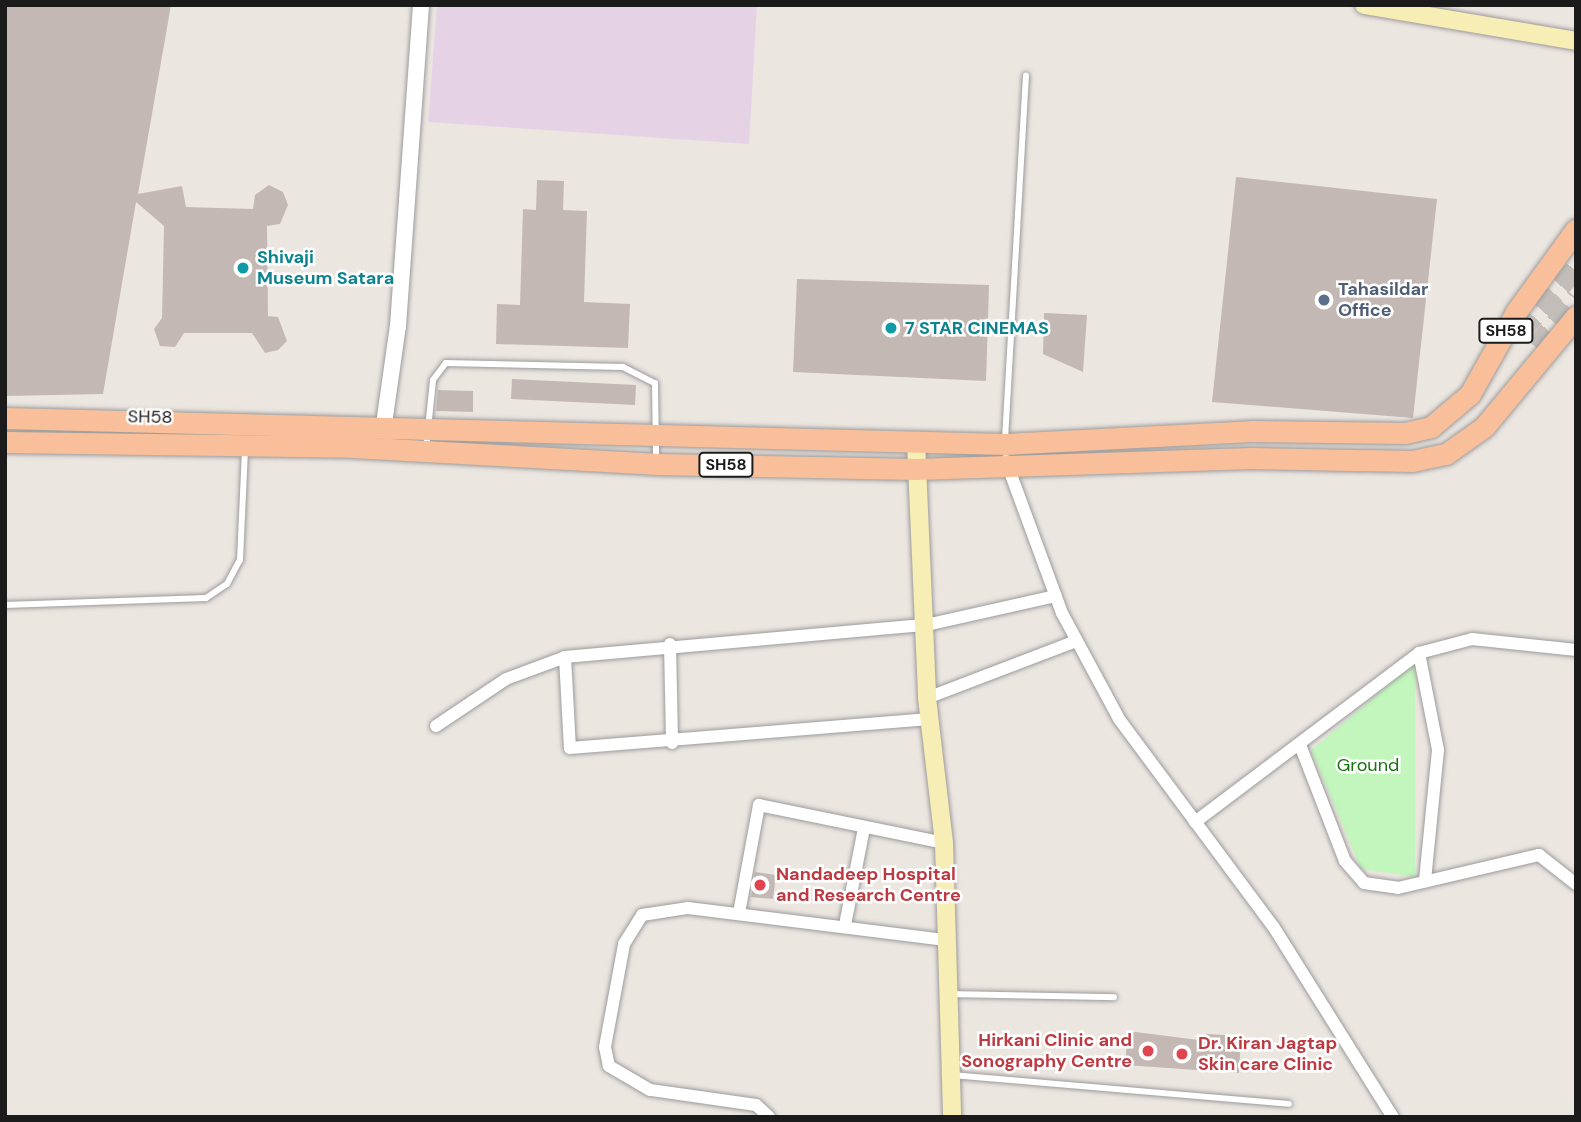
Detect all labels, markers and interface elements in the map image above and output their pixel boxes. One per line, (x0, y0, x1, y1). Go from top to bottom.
place label: Shivaji Museum Satara (257, 247, 394, 290)
marker: Shivaji Museum Satara (235, 260, 251, 276)
place label: Tahasildar Office (1338, 279, 1428, 322)
marker: Tahasildar Office (1316, 292, 1332, 308)
place label: 7 STAR CINEMAS (905, 317, 1049, 339)
road number: SH58 (1478, 318, 1534, 344)
marker: 7 STAR CINEMAS (883, 320, 899, 336)
street label: SH58 (128, 406, 172, 428)
road number: SH58 (698, 452, 754, 478)
park label: Ground (1337, 754, 1399, 776)
place label: Nandadeep Hospital and Research Centre (776, 864, 961, 906)
marker: Nandadeep Hospital and Research Centre (750, 875, 770, 895)
place label: Hirkani Clinic and Sonography Centre (961, 1030, 1132, 1072)
place label: Dr. Kiran Jagtap Skin care Clinic (1198, 1033, 1337, 1076)
marker: Hirkani Clinic and Sonography Centre (1138, 1041, 1158, 1061)
marker: Dr. Kiran Jagtap Skin care Clinic (1172, 1044, 1192, 1064)

